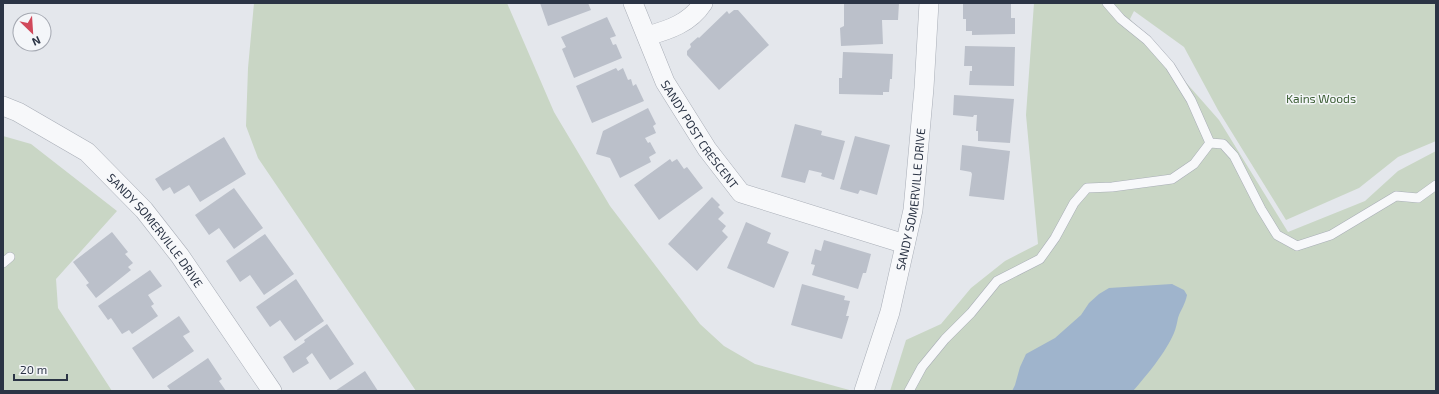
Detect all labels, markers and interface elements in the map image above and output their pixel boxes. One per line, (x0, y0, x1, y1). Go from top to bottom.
north arrow (12, 12, 52, 52)
text: N (30, 34, 43, 49)
street label: SANDY POST CRESCENT (659, 77, 742, 191)
park label: Kains Woods (1286, 91, 1356, 105)
street label: SANDY SOMERVILLE DRIVE (893, 127, 927, 272)
street label: SANDY SOMERVILLE DRIVE (105, 170, 206, 290)
scale bar (14, 356, 67, 382)
text: 20 m (20, 362, 47, 376)

